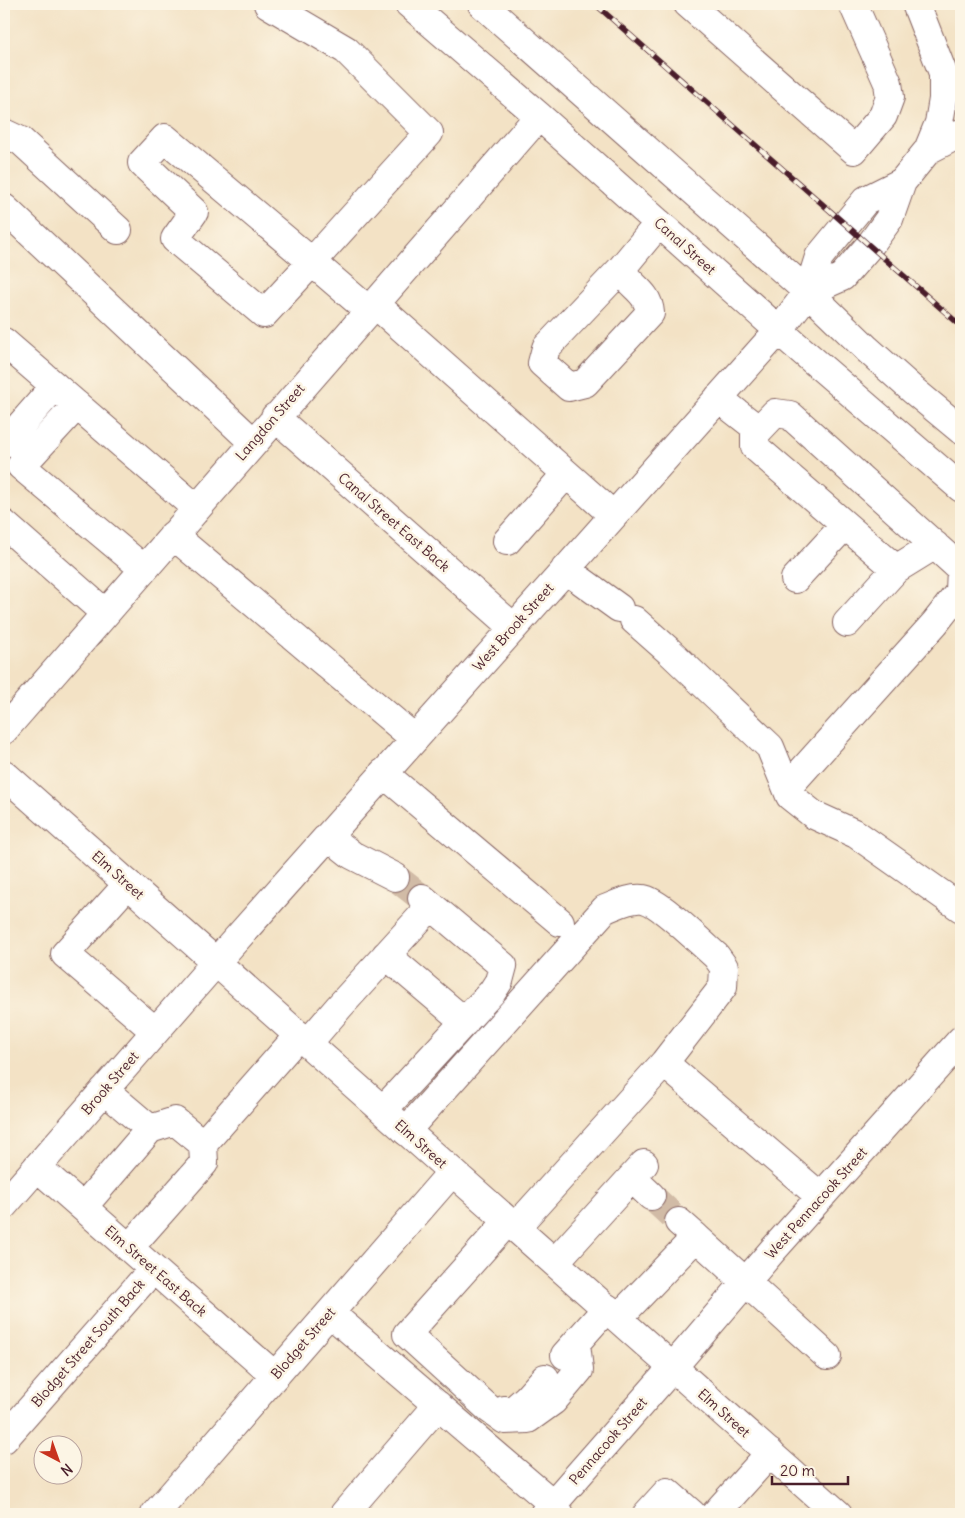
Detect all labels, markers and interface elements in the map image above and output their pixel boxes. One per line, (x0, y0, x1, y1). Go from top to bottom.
street label: Canal Street (650, 214, 720, 279)
street label: Langdon Street (232, 380, 309, 464)
street label: Canal Street East Back (334, 469, 454, 575)
street label: West Brook Street (469, 579, 558, 675)
street label: Elm Street (88, 847, 148, 903)
street label: Brook Street (78, 1047, 143, 1118)
street label: Elm Street (391, 1116, 451, 1172)
street label: West Pennacook Street (761, 1143, 871, 1263)
street label: Elm Street East Back (101, 1222, 211, 1320)
street label: Blodget Street South Back (27, 1275, 149, 1411)
street label: Blodget Street (267, 1303, 339, 1383)
street label: Elm Street (694, 1385, 754, 1441)
street label: Pennacook Street (565, 1393, 651, 1488)
north arrow (32, 1436, 82, 1486)
scale bar (772, 1453, 849, 1485)
text: N (57, 1460, 76, 1480)
text: 20 m (780, 1461, 815, 1480)

